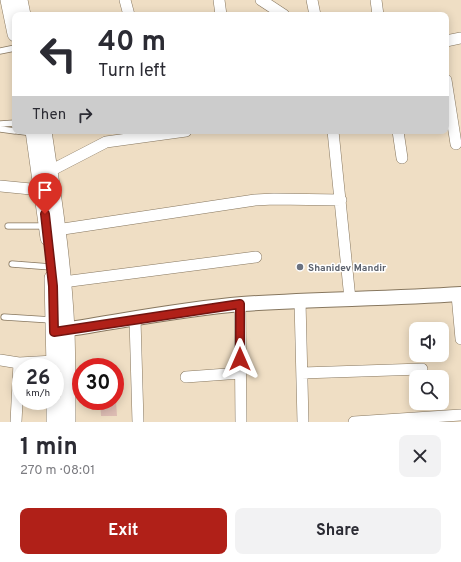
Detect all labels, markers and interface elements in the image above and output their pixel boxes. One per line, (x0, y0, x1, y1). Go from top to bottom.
text: 40 m (98, 25, 166, 61)
icon: left (32, 28, 84, 80)
text: Turn left (98, 60, 166, 83)
icon: right (74, 104, 96, 126)
text: Then (32, 106, 66, 125)
pin (28, 173, 62, 214)
icon: arrive (34, 179, 56, 201)
marker: Shanidev Mandir (295, 262, 305, 272)
place label: Shanidev Mandir (308, 262, 387, 275)
map controls (409, 322, 449, 410)
button: sound (409, 322, 449, 362)
position arrow (219, 338, 261, 380)
speed limit sign: 30 (72, 358, 124, 410)
text: 26 (26, 366, 50, 392)
button: search (409, 370, 449, 410)
text: km/h (26, 387, 50, 400)
text: 1 min (20, 433, 78, 463)
button: close (399, 435, 441, 477)
text: 270 m · 08:01 (20, 463, 95, 479)
button: Exit (20, 508, 227, 554)
button: Share (235, 508, 441, 554)

